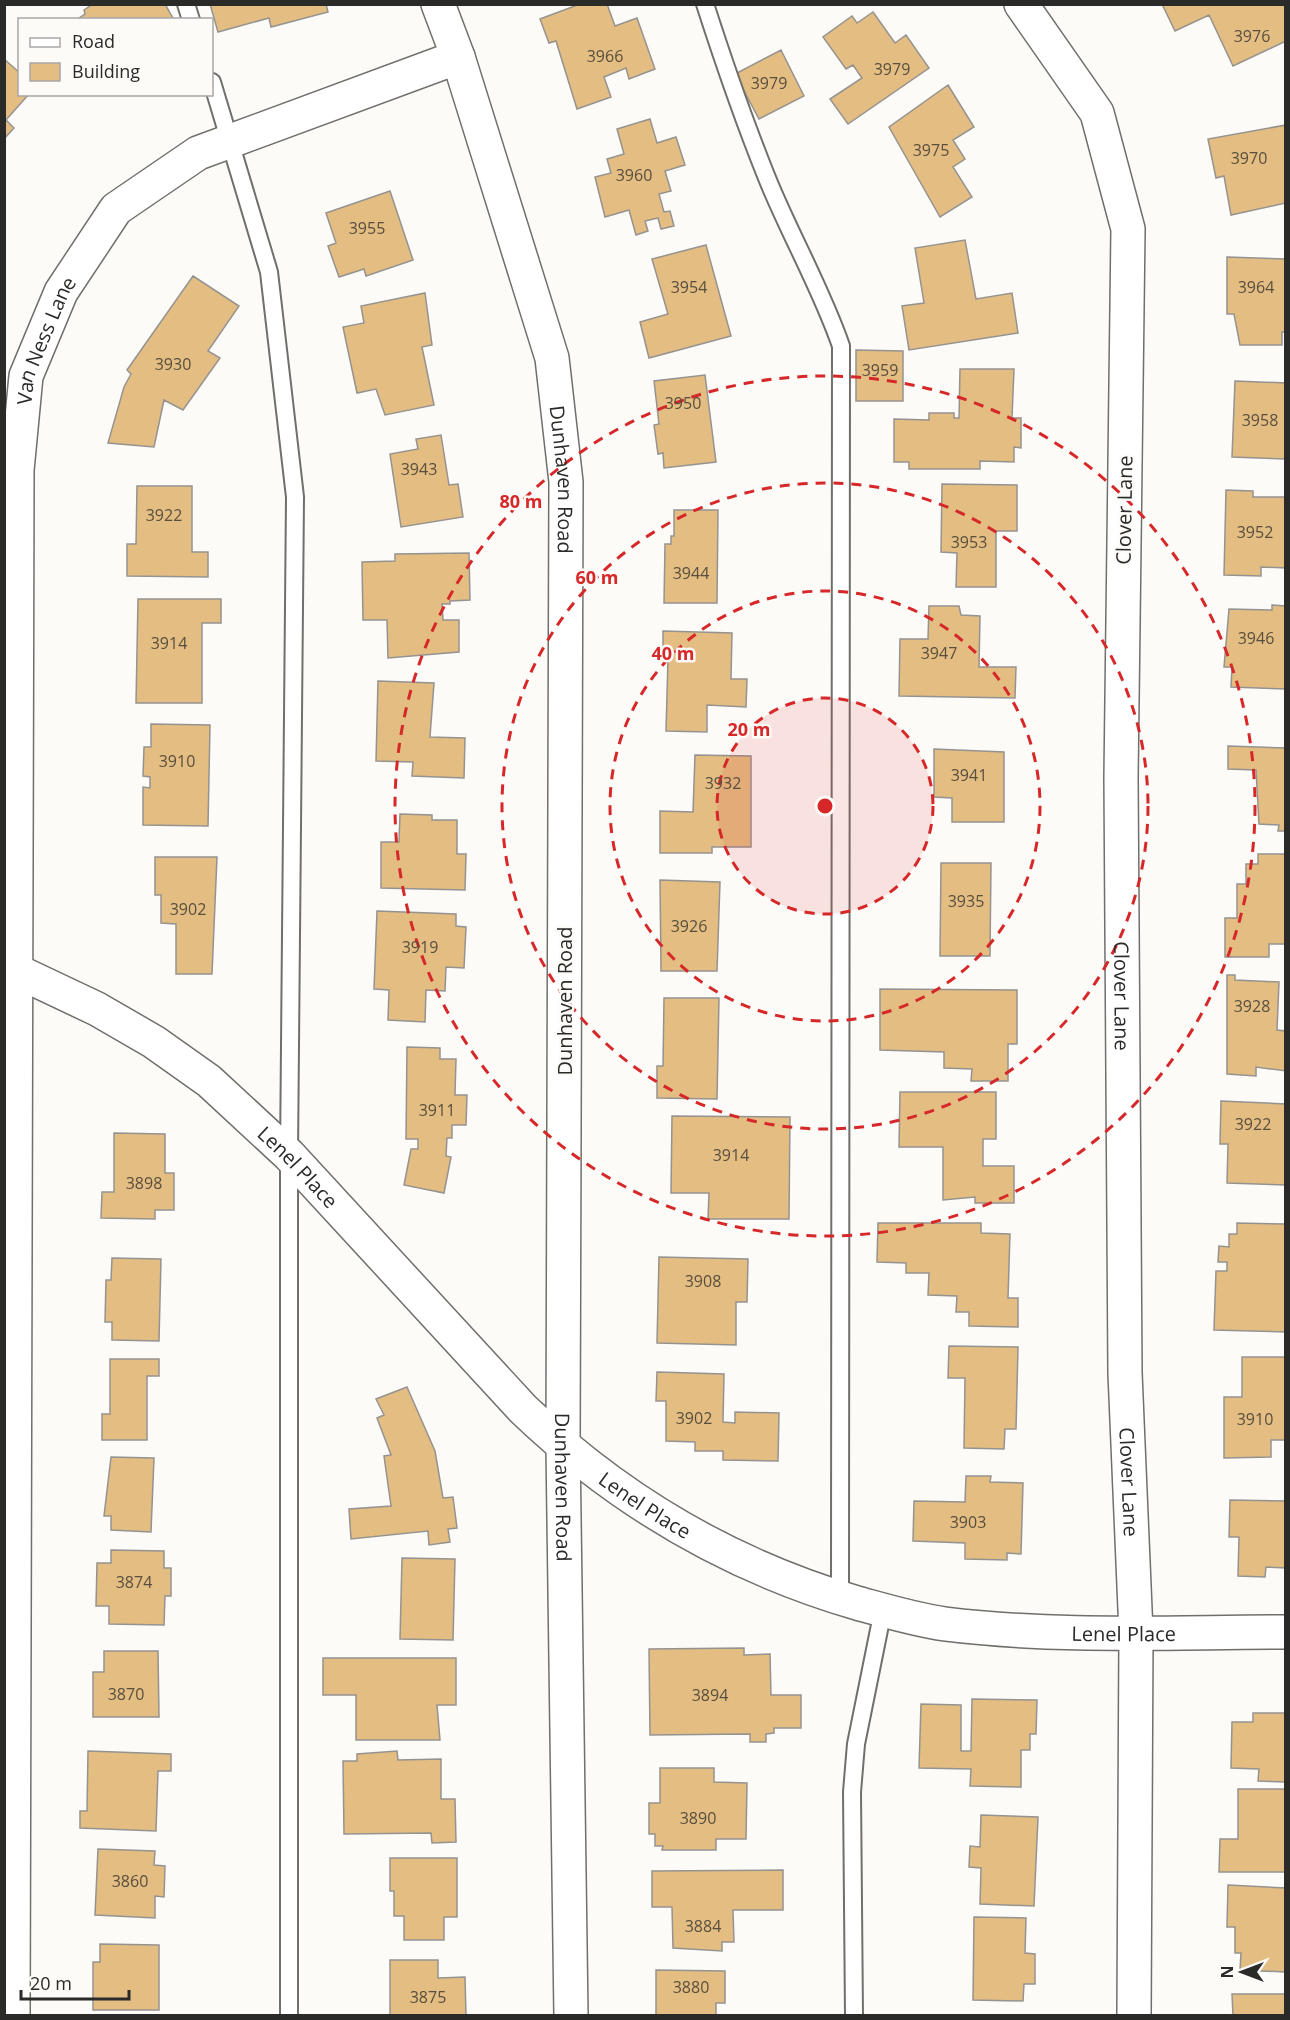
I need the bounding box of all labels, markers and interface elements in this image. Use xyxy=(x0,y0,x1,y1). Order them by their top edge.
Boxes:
legend xyxy=(18,18,213,96)
house number: 3976 xyxy=(1234,25,1270,47)
text: Road xyxy=(72,29,115,53)
house number: 3966 xyxy=(587,45,623,67)
house number: 3979 xyxy=(874,58,910,80)
text: Building xyxy=(72,59,140,83)
house number: 3979 xyxy=(751,72,787,94)
house number: 3975 xyxy=(913,139,949,161)
house number: 3970 xyxy=(1231,147,1267,169)
house number: 3960 xyxy=(616,164,652,186)
house number: 3955 xyxy=(349,217,385,239)
street label: Van Ness Lane xyxy=(10,271,81,406)
house number: 3954 xyxy=(671,276,707,298)
house number: 3964 xyxy=(1238,276,1274,298)
house number: 3930 xyxy=(155,353,191,375)
house number: 3959 xyxy=(862,359,898,381)
house number: 3950 xyxy=(665,392,701,414)
street label: Dunhaven Road xyxy=(544,404,580,554)
house number: 3958 xyxy=(1242,409,1278,431)
street label: Clover Lane xyxy=(1110,455,1138,565)
house number: 3943 xyxy=(401,458,437,480)
text: 80 m xyxy=(500,489,542,513)
house number: 3922 xyxy=(146,504,182,526)
house number: 3952 xyxy=(1237,521,1273,543)
house number: 3953 xyxy=(951,531,987,553)
house number: 3944 xyxy=(673,562,709,584)
text: 60 m xyxy=(576,565,618,589)
house number: 3946 xyxy=(1238,627,1274,649)
house number: 3914 xyxy=(151,632,187,654)
text: 40 m xyxy=(652,641,694,665)
house number: 3947 xyxy=(921,642,957,664)
text: 20 m xyxy=(728,717,770,741)
house number: 3910 xyxy=(159,750,195,772)
house number: 3941 xyxy=(951,764,987,786)
house number: 3932 xyxy=(705,772,741,794)
centre of rings xyxy=(815,796,835,816)
house number: 3935 xyxy=(948,890,984,912)
house number: 3902 xyxy=(170,898,206,920)
house number: 3926 xyxy=(671,915,707,937)
street label: Dunhaven Road xyxy=(551,927,578,1075)
house number: 3919 xyxy=(402,936,438,958)
street label: Clover Lane xyxy=(1109,941,1136,1051)
house number: 3928 xyxy=(1234,995,1270,1017)
house number: 3911 xyxy=(419,1099,455,1121)
house number: 3922 xyxy=(1235,1113,1271,1135)
street label: Lenel Place xyxy=(252,1120,344,1213)
house number: 3914 xyxy=(713,1144,749,1166)
house number: 3898 xyxy=(126,1172,162,1194)
house number: 3908 xyxy=(685,1270,721,1292)
house number: 3902 xyxy=(676,1407,712,1429)
house number: 3910 xyxy=(1237,1408,1273,1430)
street label: Dunhaven Road xyxy=(549,1413,578,1562)
street label: Clover Lane xyxy=(1114,1427,1145,1537)
street label: Lenel Place xyxy=(594,1465,696,1544)
house number: 3903 xyxy=(950,1511,986,1533)
house number: 3874 xyxy=(116,1571,152,1593)
street label: Lenel Place xyxy=(1071,1619,1176,1647)
house number: 3870 xyxy=(108,1683,144,1705)
house number: 3894 xyxy=(692,1684,728,1706)
house number: 3890 xyxy=(680,1807,716,1829)
house number: 3860 xyxy=(112,1870,148,1892)
house number: 3884 xyxy=(685,1915,721,1937)
north arrow xyxy=(1212,1942,1272,2002)
scale bar xyxy=(21,1963,129,2001)
text: N xyxy=(1216,1965,1238,1979)
text: 20 m xyxy=(30,1971,72,1995)
house number: 3880 xyxy=(673,1976,709,1998)
house number: 3875 xyxy=(410,1986,446,2008)

